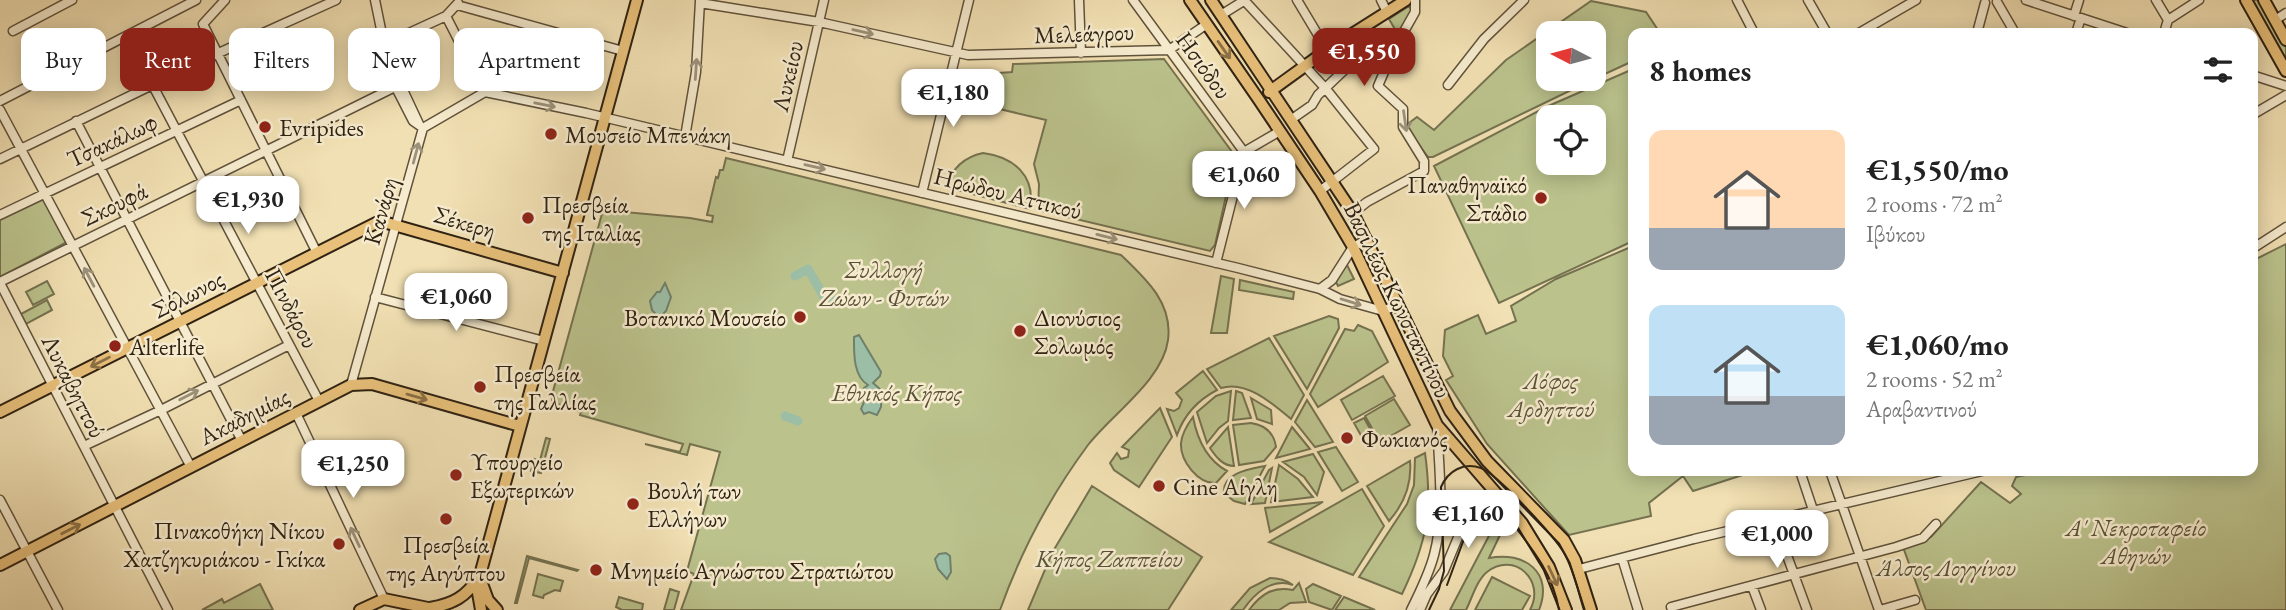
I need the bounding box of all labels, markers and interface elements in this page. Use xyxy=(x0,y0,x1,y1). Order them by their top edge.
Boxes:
street label: Μελεάγρου xyxy=(1033,16,1135,50)
north arrow xyxy=(1536,21,1606,91)
map controls xyxy=(1536,21,1606,175)
street label: Ησιόδου xyxy=(1169,25,1239,105)
one-way arrow xyxy=(851,26,874,39)
chip: Buy xyxy=(21,28,106,91)
chip: Rent xyxy=(120,28,215,91)
chip: Filters xyxy=(229,28,334,91)
chip: New xyxy=(348,28,440,91)
chip: Apartment xyxy=(454,28,604,91)
pin: €1,550 xyxy=(1307,28,1421,88)
text: €1,550 xyxy=(1328,36,1400,66)
street label: Λυκείου xyxy=(764,37,810,116)
one-way arrow xyxy=(1217,40,1231,59)
text: 8 homes xyxy=(1649,51,1751,90)
icon: filters xyxy=(2199,51,2237,89)
one-way arrow xyxy=(690,58,703,81)
pin: €1,180 xyxy=(896,69,1010,129)
text: €1,180 xyxy=(917,77,989,107)
one-way arrow xyxy=(533,98,556,112)
button: locate xyxy=(1536,105,1606,175)
street label: Τσακάλωφ xyxy=(62,106,162,174)
one-way arrow xyxy=(1399,109,1412,132)
place label: Evripides xyxy=(279,112,364,143)
marker: Evripides xyxy=(257,119,273,135)
place label: Μουσείο Μπενάκη xyxy=(565,119,731,150)
marker: Μουσείο Μπενάκη xyxy=(543,126,559,142)
one-way arrow xyxy=(410,142,423,165)
text: €1,550/mo xyxy=(1866,150,2009,189)
pin: €1,060 xyxy=(1187,152,1301,211)
icon: home xyxy=(1705,158,1789,242)
text: €1,060 xyxy=(1208,159,1280,189)
street label: Ηρώδου Αττικού xyxy=(931,160,1085,226)
one-way arrow xyxy=(803,161,826,174)
place label: Παναθηναϊκό Στάδιο xyxy=(1407,169,1527,228)
street label: Κανάρη xyxy=(356,174,404,248)
street label: Σκουφά xyxy=(76,175,152,233)
pin: €1,930 xyxy=(191,176,305,236)
text: €1,930 xyxy=(212,184,284,214)
place label: Πρεσβεία της Ιταλίας xyxy=(542,189,641,248)
text: 2 rooms · 72 m² xyxy=(1866,189,2003,219)
marker: Παναθηναϊκό Στάδιο xyxy=(1533,190,1549,206)
street label: Βασιλέως Κωνσταντίνου xyxy=(1337,197,1459,403)
street label: Σέκερη xyxy=(430,198,500,246)
marker: Πρεσβεία της Ιταλίας xyxy=(520,210,536,226)
text: Ιβύκου xyxy=(1866,219,1925,249)
one-way arrow xyxy=(1096,231,1118,244)
park label: Συλλογή Ζώων - Φυτών xyxy=(818,254,949,313)
street label: Σόλωνος xyxy=(147,263,229,325)
street label: Πινδάρου xyxy=(258,263,326,353)
one-way arrow xyxy=(82,267,96,288)
pin: €1,060 xyxy=(399,274,513,333)
text: €1,060 xyxy=(420,281,492,311)
one-way arrow xyxy=(1340,296,1362,309)
place label: Βοτανικό Μουσείο xyxy=(624,302,786,333)
place label: Διονύσιος Σολωμός xyxy=(1034,302,1121,361)
marker: Βοτανικό Μουσείο xyxy=(792,309,808,325)
marker: Διονύσιος Σολωμός xyxy=(1012,323,1028,339)
text: €1,060/mo xyxy=(1866,325,2009,364)
street label: Λυκαβηττού xyxy=(34,328,113,443)
place label: Alterlife xyxy=(128,331,204,362)
icon: home xyxy=(1705,333,1789,417)
marker: Alterlife xyxy=(107,338,123,354)
one-way arrow xyxy=(90,356,111,370)
place label: Πρεσβεία της Γαλλίας xyxy=(494,358,596,417)
text: 2 rooms · 52 m² xyxy=(1866,364,2003,394)
park label: Λόφος Αρδηττού xyxy=(1506,365,1595,424)
park label: Εθνικός Κήπος xyxy=(831,377,963,408)
marker: Πρεσβεία της Γαλλίας xyxy=(472,379,488,395)
street label: Ακαδημίας xyxy=(193,380,294,452)
one-way arrow xyxy=(178,388,199,402)
one-way arrow xyxy=(406,391,428,404)
text: Αραβαντινού xyxy=(1866,394,1977,424)
place label: Φωκιανός xyxy=(1361,423,1448,454)
marker: Φωκιανός xyxy=(1339,430,1355,446)
pin: €1,250 xyxy=(296,440,410,500)
place label: Υπουργείο Εξωτερικών xyxy=(470,446,574,505)
text: €1,250 xyxy=(317,448,389,478)
marker: Υπουργείο Εξωτερικών xyxy=(448,467,464,483)
place label: Cine Αίγλη xyxy=(1173,471,1278,502)
place label: Βουλή των Ελλήνων xyxy=(647,475,741,534)
marker: Cine Αίγλη xyxy=(1151,478,1167,494)
pin: €1,160 xyxy=(1411,490,1525,550)
marker: Βουλή των Ελλήνων xyxy=(625,496,641,512)
text: €1,160 xyxy=(1432,498,1504,528)
pin: €1,000 xyxy=(1720,510,1834,570)
marker: Πρεσβεία της Αιγύπτου xyxy=(438,511,454,527)
park label: Α' Νεκροταφείο Αθηνών xyxy=(2064,512,2206,571)
place label: Πινακοθήκη Νίκου Χατζηκυριάκου - Γκίκα xyxy=(123,515,325,574)
text: €1,000 xyxy=(1741,518,1813,548)
one-way arrow xyxy=(60,521,81,535)
one-way arrow xyxy=(347,527,361,548)
place label: Πρεσβεία της Αιγύπτου xyxy=(386,529,506,588)
marker: Πινακοθήκη Νίκου Χατζηκυριάκου - Γκίκα xyxy=(331,536,347,552)
park label: Κήπος Ζαππείου xyxy=(1034,543,1183,574)
park label: Άλσος Λογγίνου xyxy=(1874,552,2016,583)
place label: Μνημείο Αγνώστου Στρατιώτου xyxy=(610,555,894,586)
marker: Μνημείο Αγνώστου Στρατιώτου xyxy=(588,562,604,578)
one-way arrow xyxy=(1547,565,1561,586)

